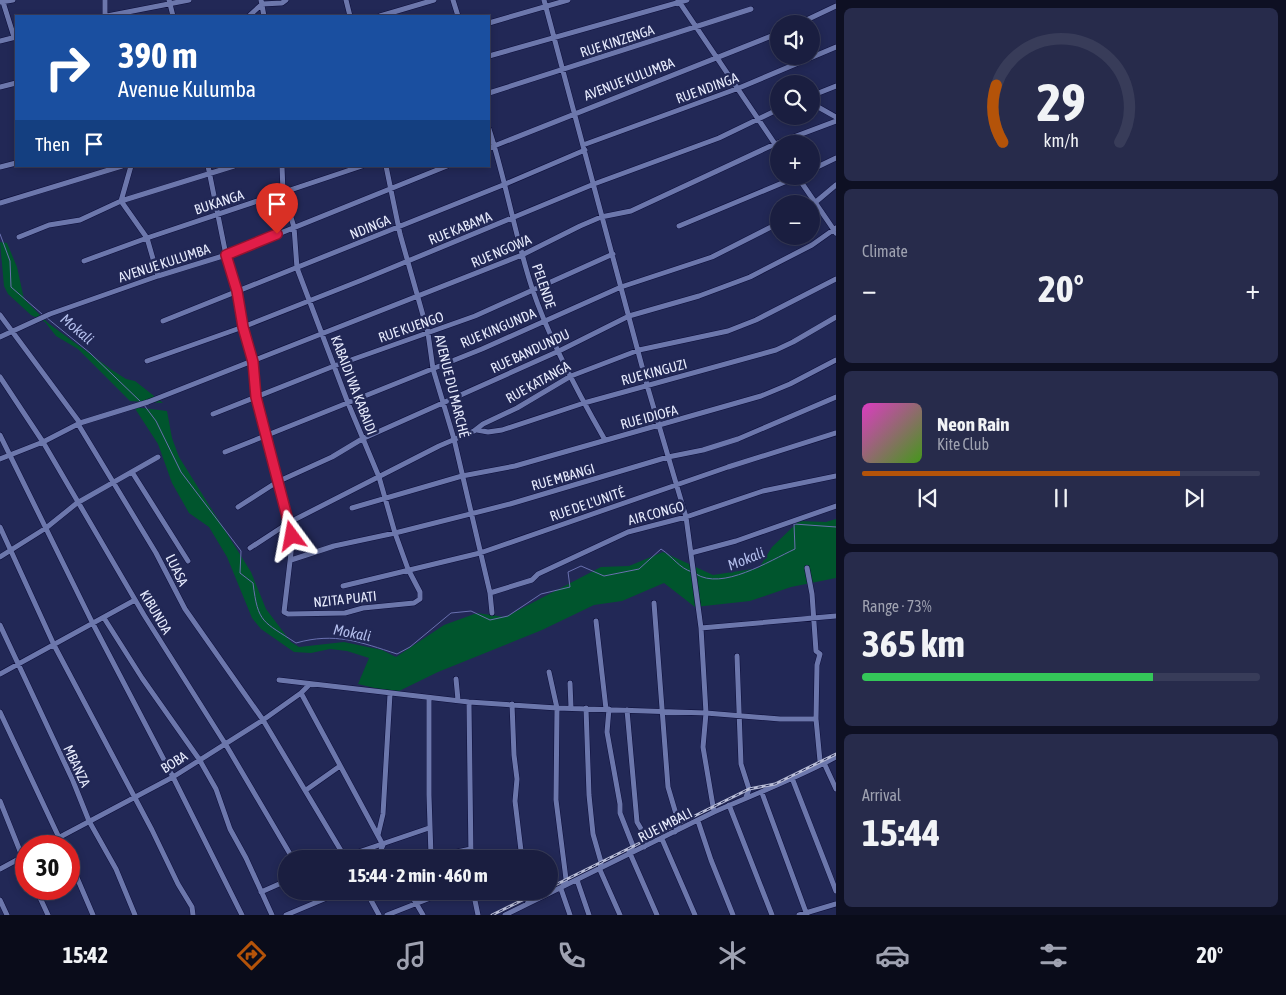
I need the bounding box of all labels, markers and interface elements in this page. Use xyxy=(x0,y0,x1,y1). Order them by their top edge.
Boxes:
map controls xyxy=(770,15,820,245)
button: sound xyxy=(770,15,820,65)
street label: RUE KINZENGA xyxy=(578,22,656,60)
icon: right xyxy=(35,35,100,100)
text: 390 m xyxy=(118,35,197,75)
street label: AVENUE KULUMBA xyxy=(582,54,677,104)
street label: RUE NDINGA xyxy=(674,69,741,107)
text: 29 xyxy=(1037,72,1085,132)
button: search xyxy=(770,75,820,125)
text: Avenue Kulumba xyxy=(118,76,256,102)
icon: arrive xyxy=(80,130,108,158)
text: km/h xyxy=(1043,130,1079,151)
text: Then xyxy=(35,133,70,155)
button: + xyxy=(770,135,820,185)
pin xyxy=(256,183,298,234)
street label: BUKANGA xyxy=(192,186,246,218)
icon: arrive xyxy=(263,190,291,218)
button: − xyxy=(770,195,820,245)
street label: RUE KABAMA xyxy=(426,208,494,248)
street label: NDINGA xyxy=(347,212,393,242)
street label: RUE NGOWA xyxy=(469,231,534,271)
street label: AVENUE KULUMBA xyxy=(116,241,212,285)
text: Climate xyxy=(862,242,908,260)
street label: PELENDE xyxy=(529,262,559,311)
text: 20° xyxy=(1038,267,1084,310)
text: − xyxy=(862,273,877,305)
text: + xyxy=(1245,273,1260,305)
street label: RUE KINGUNDA xyxy=(458,305,538,351)
street label: RUE KUENGO xyxy=(376,308,446,346)
water label: Mokali xyxy=(57,310,98,348)
street label: RUE BANDUNDU xyxy=(488,326,572,376)
street label: KABAIDI WA KABAIDI xyxy=(328,333,380,437)
street label: AVENUE DU MARCHÉ xyxy=(431,333,473,439)
street label: RUE KINGUZI xyxy=(619,356,689,388)
street label: RUE KATANGA xyxy=(503,358,573,406)
street label: RUE IDIOFA xyxy=(619,402,679,432)
text: Neon Rain xyxy=(937,413,1009,435)
text: Kite Club xyxy=(937,435,989,453)
street label: RUE MBANGI xyxy=(529,460,597,494)
street label: RUE DE L'UNITÉ xyxy=(547,484,627,524)
icon: previous xyxy=(914,484,942,512)
icon: pause xyxy=(1047,484,1075,512)
icon: next xyxy=(1180,484,1208,512)
street label: AIR CONGO xyxy=(626,498,686,528)
position arrow xyxy=(265,509,317,561)
water label: Mokali xyxy=(725,543,767,573)
street label: LUASA xyxy=(163,552,192,589)
street label: KIBUNDA xyxy=(137,587,175,637)
street label: NZITA PUATI xyxy=(313,588,377,610)
text: Range · 73% xyxy=(862,597,932,615)
water label: Mokali xyxy=(332,621,373,645)
text: 365 km xyxy=(862,622,965,665)
street label: MBANZA xyxy=(60,743,94,790)
street label: BOBA xyxy=(158,748,190,776)
text: Arrival xyxy=(862,786,901,804)
street label: RUE IMBALI xyxy=(635,805,695,845)
text: 15:44 xyxy=(862,811,940,854)
speed limit sign: 30 xyxy=(15,835,80,900)
text: 15:44 · 2 min · 460 m xyxy=(348,864,488,886)
icon: directions xyxy=(234,938,269,973)
icon: music xyxy=(394,938,429,973)
icon: phone xyxy=(554,938,589,973)
icon: climate xyxy=(715,938,750,973)
icon: car xyxy=(875,938,910,973)
icon: filters xyxy=(1036,938,1071,973)
text: 15:42 xyxy=(63,942,108,968)
text: 20° xyxy=(1196,942,1223,968)

